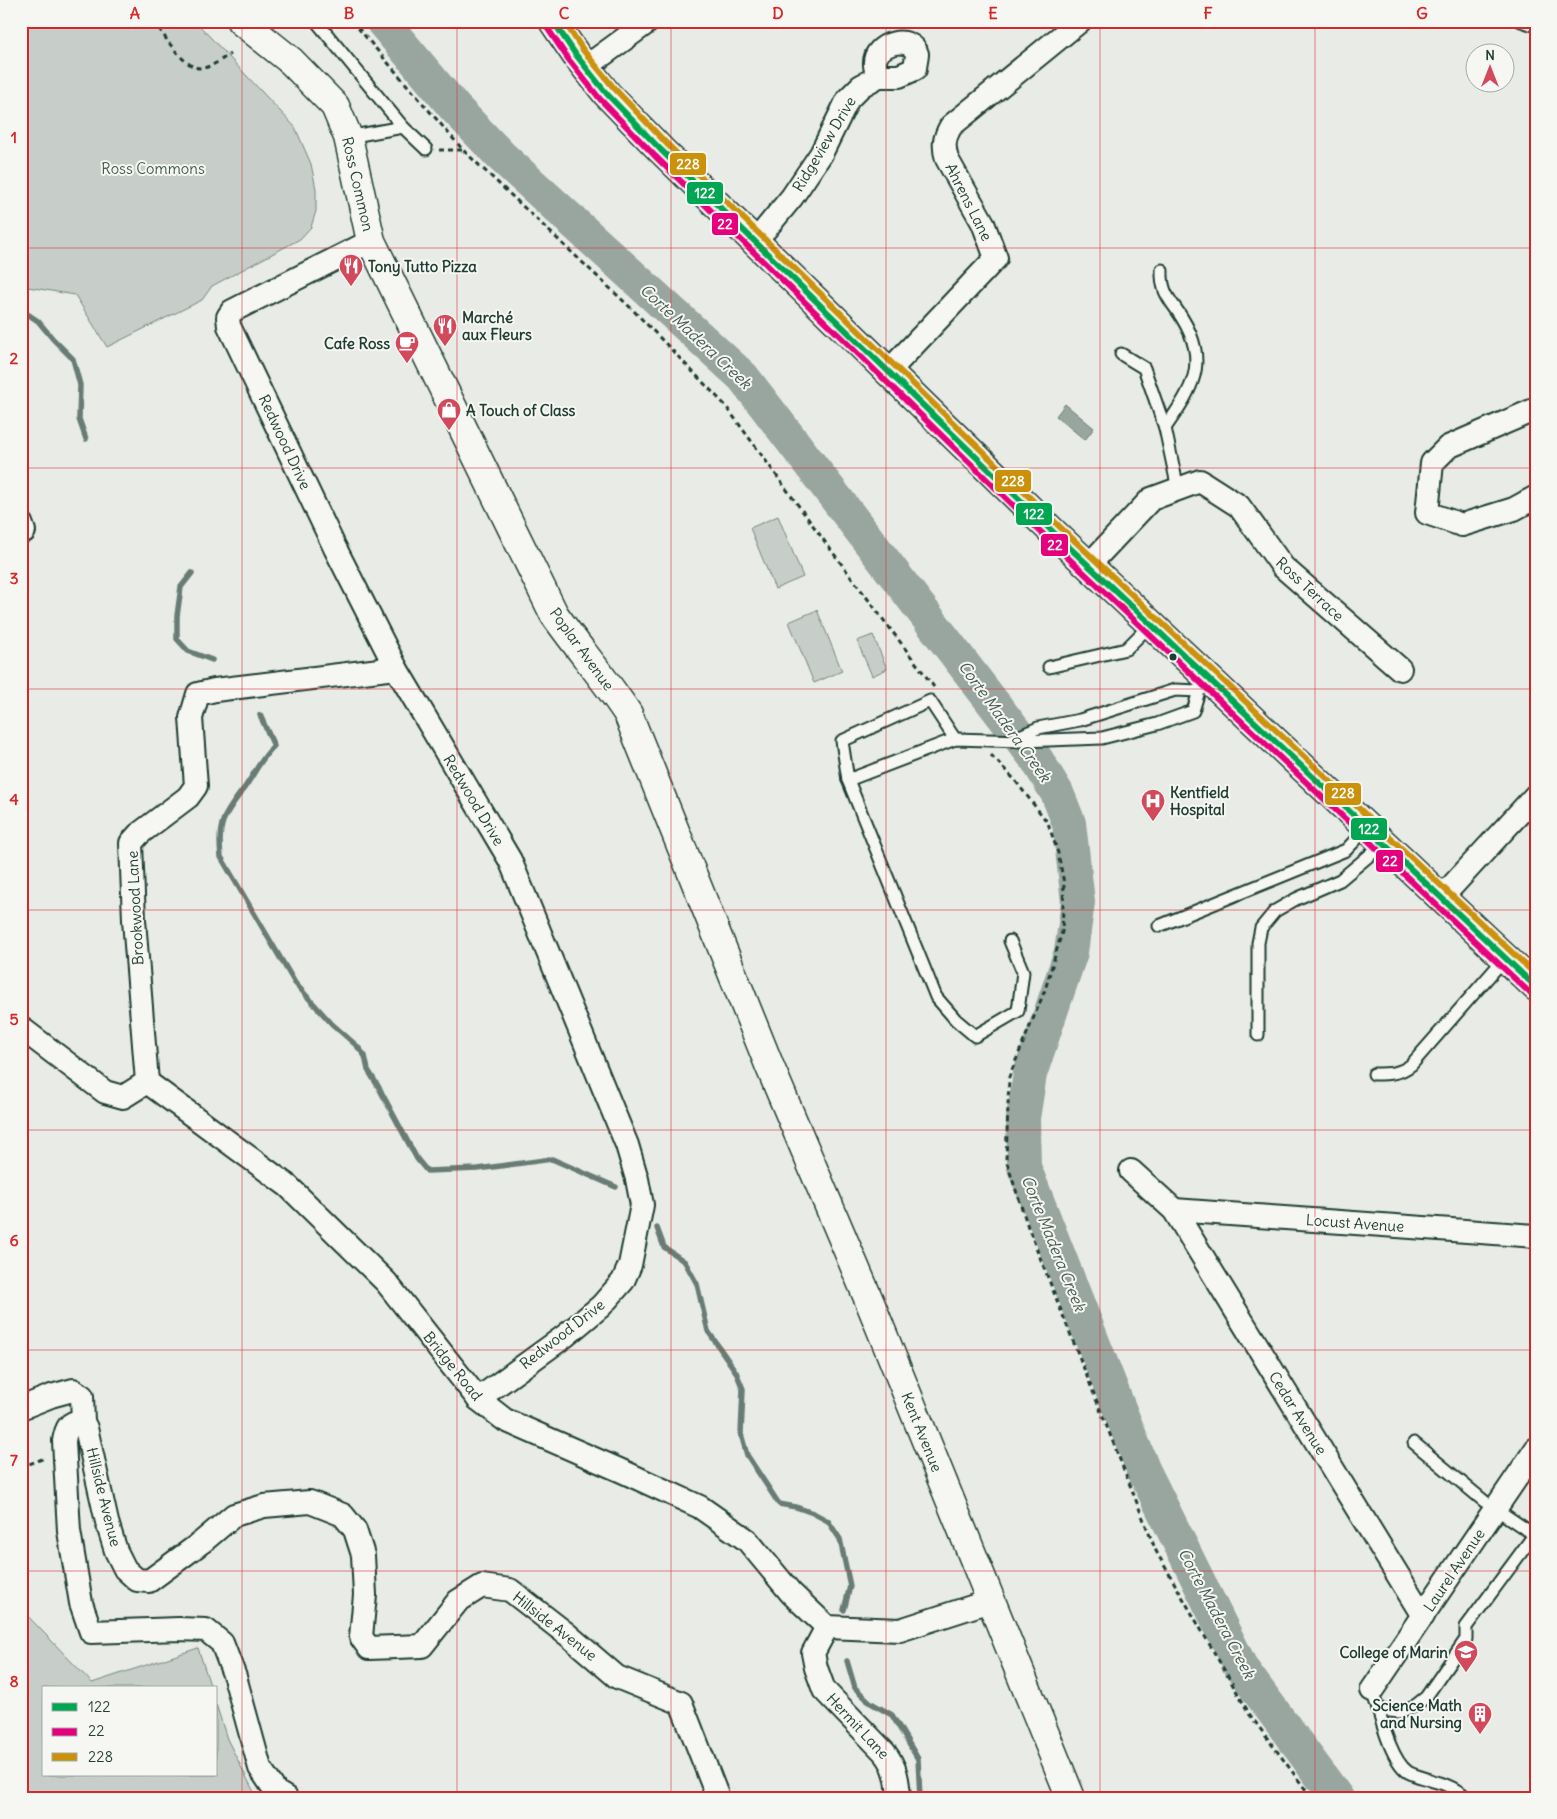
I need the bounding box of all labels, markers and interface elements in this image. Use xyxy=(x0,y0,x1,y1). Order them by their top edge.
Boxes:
text: A xyxy=(130,3,140,23)
text: B xyxy=(344,3,355,23)
text: C xyxy=(559,3,570,23)
text: D xyxy=(772,3,784,23)
text: E xyxy=(988,3,998,23)
text: F xyxy=(1203,3,1213,23)
text: G xyxy=(1416,3,1428,23)
north arrow xyxy=(1464,42,1514,92)
text: N xyxy=(1485,46,1495,64)
street label: Ridgeview Drive xyxy=(788,93,860,195)
text: 1 xyxy=(11,127,17,147)
street label: Ross Common xyxy=(338,135,378,234)
line badge: 228 xyxy=(669,152,707,176)
text: 228 xyxy=(676,155,700,173)
park label: Ross Commons xyxy=(101,159,205,178)
street label: Ahrens Lane xyxy=(941,160,997,244)
line badge: 122 xyxy=(686,181,724,205)
text: 122 xyxy=(695,184,716,202)
line badge: 22 xyxy=(711,212,739,236)
text: 22 xyxy=(717,215,733,233)
restaurant icon: Tony Tutto Pizza xyxy=(338,253,364,287)
place label: Tony Tutto Pizza xyxy=(368,257,477,277)
water label: Corte Madera Creek xyxy=(636,279,757,394)
place label: Marché aux Fleurs xyxy=(462,308,532,344)
restaurant icon: Marché aux Fleurs xyxy=(432,313,458,347)
cafe icon: Cafe Ross xyxy=(394,330,420,364)
place label: Cafe Ross xyxy=(324,334,390,353)
text: 2 xyxy=(10,348,19,368)
street label: Redwood Drive xyxy=(255,391,315,493)
shop icon: A Touch of Class xyxy=(436,397,462,431)
place label: A Touch of Class xyxy=(466,401,575,420)
line badge: 228 xyxy=(994,469,1032,493)
text: 228 xyxy=(1001,472,1025,490)
line badge: 122 xyxy=(1015,502,1053,526)
text: 122 xyxy=(1024,505,1045,523)
line badge: 22 xyxy=(1040,533,1069,557)
text: 22 xyxy=(1047,536,1063,554)
street label: Ross Terrace xyxy=(1272,553,1348,625)
text: 3 xyxy=(9,568,19,588)
street label: Poplar Avenue xyxy=(546,604,618,694)
unlabelled marker xyxy=(1168,652,1178,662)
water label: Corte Madera Creek xyxy=(954,657,1057,787)
street label: Redwood Drive xyxy=(439,751,509,849)
line badge: 228 xyxy=(1324,782,1362,806)
place label: Kentfield Hospital xyxy=(1170,783,1229,820)
text: 228 xyxy=(1331,784,1355,802)
hospital icon: Kentfield Hospital xyxy=(1140,788,1166,822)
text: 4 xyxy=(9,789,19,809)
line badge: 122 xyxy=(1350,817,1388,841)
text: 122 xyxy=(1359,820,1380,838)
line badge: 22 xyxy=(1375,849,1404,873)
street label: Brookwood Lane xyxy=(123,850,147,966)
text: 22 xyxy=(1382,852,1398,870)
text: 5 xyxy=(9,1009,19,1029)
water label: Corte Madera Creek xyxy=(1018,1172,1091,1315)
street label: Locust Avenue xyxy=(1305,1210,1405,1236)
text: 6 xyxy=(9,1230,19,1250)
street label: Redwood Drive xyxy=(516,1295,608,1373)
street label: Bridge Road xyxy=(419,1328,487,1404)
street label: Cedar Avenue xyxy=(1265,1368,1331,1458)
street label: Kent Avenue xyxy=(897,1389,947,1475)
street label: Hillside Avenue xyxy=(82,1445,126,1549)
text: 7 xyxy=(10,1450,18,1470)
street label: Laurel Avenue xyxy=(1419,1525,1489,1615)
water label: Corte Madera Creek xyxy=(1174,1544,1261,1683)
street label: Hillside Avenue xyxy=(509,1587,601,1665)
school or university icon: College of Marin xyxy=(1453,1639,1479,1673)
place label: College of Marin xyxy=(1339,1643,1448,1663)
text: 8 xyxy=(9,1671,19,1691)
legend xyxy=(42,1686,218,1776)
street label: Hermit Lane xyxy=(823,1689,893,1763)
place label: Science Math and Nursing xyxy=(1373,1696,1462,1733)
text: 122 xyxy=(88,1697,110,1716)
building icon: Science Math and Nursing xyxy=(1467,1701,1493,1735)
text: 22 xyxy=(88,1721,104,1740)
text: 228 xyxy=(88,1747,113,1766)

